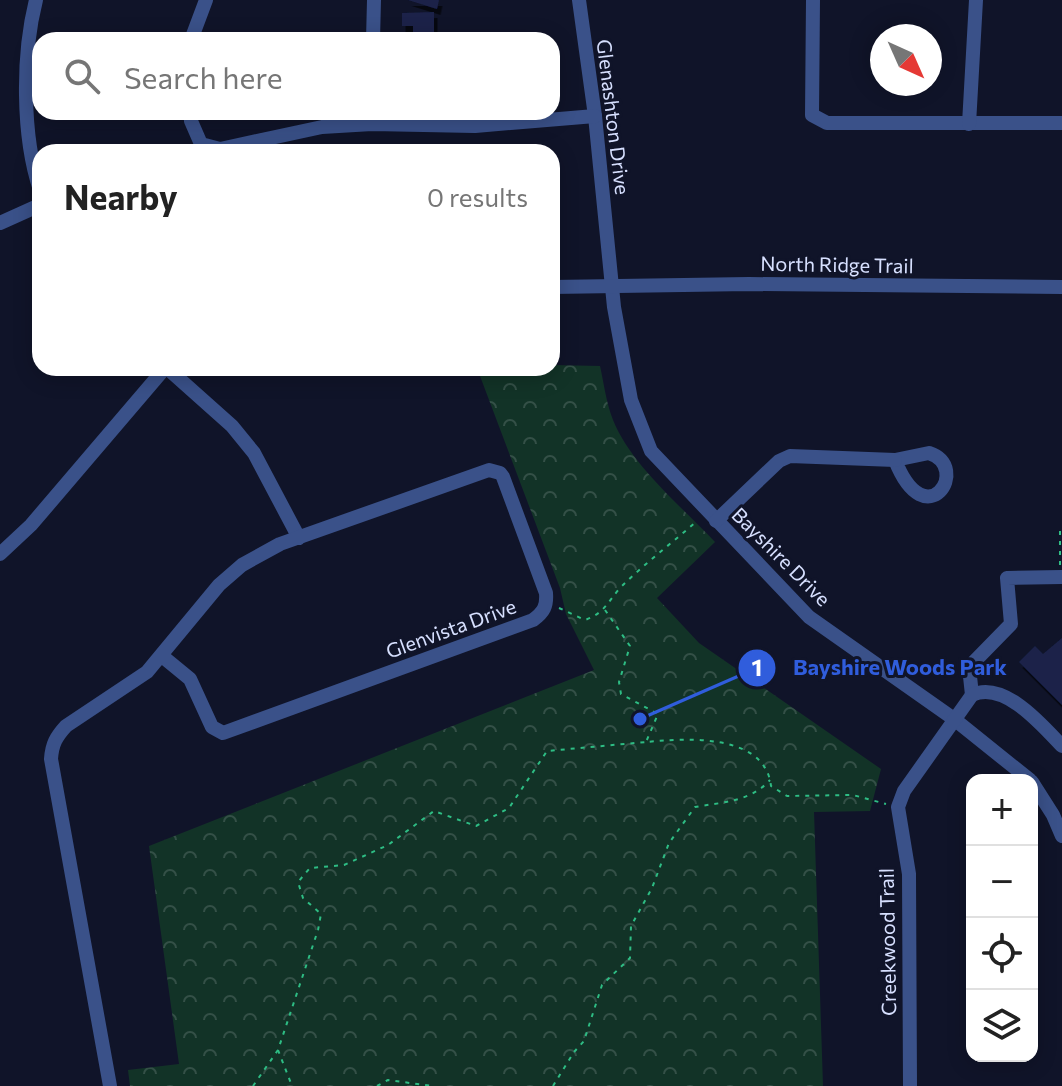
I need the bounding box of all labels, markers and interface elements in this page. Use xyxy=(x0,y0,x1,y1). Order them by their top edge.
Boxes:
north arrow xyxy=(870,24,942,96)
search box xyxy=(32,32,560,120)
street label: Glenashton Drive xyxy=(593,38,635,196)
icon: search xyxy=(60,54,104,98)
text: Search here xyxy=(124,58,283,95)
text: Nearby xyxy=(64,175,178,217)
text: 0 results xyxy=(427,181,528,212)
street label: North Ridge Trail xyxy=(760,251,914,277)
street label: Bayshire Drive xyxy=(727,502,836,611)
street label: Glenvista Drive xyxy=(382,593,519,663)
callout: Bayshire Woods Park xyxy=(737,645,1023,691)
text: 1 xyxy=(752,652,762,681)
text: Bayshire Woods Park xyxy=(793,653,1007,680)
map controls xyxy=(966,774,1038,1062)
button: + xyxy=(966,774,1038,846)
button: − xyxy=(966,846,1038,918)
street label: Creekwood Trail xyxy=(874,868,900,1016)
button: locate xyxy=(966,918,1038,990)
button: layers xyxy=(966,990,1038,1062)

